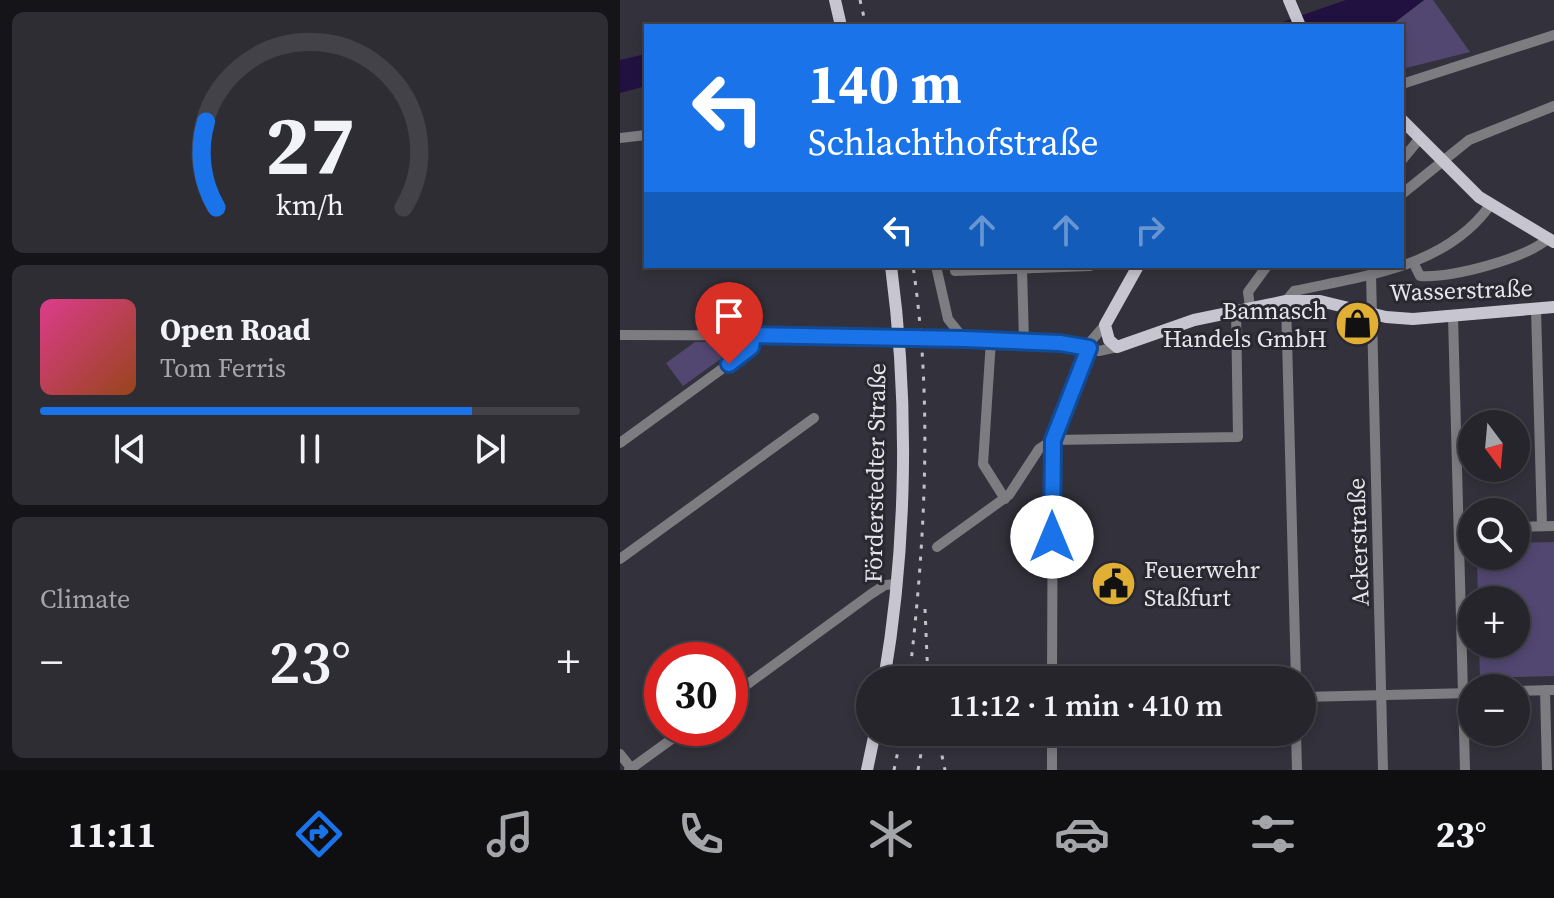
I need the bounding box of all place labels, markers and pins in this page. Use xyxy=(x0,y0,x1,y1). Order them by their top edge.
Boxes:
pin xyxy=(695,282,763,364)
place label: Bannasch Handels GmbH xyxy=(1163,294,1327,355)
shop icon: Bannasch Handels GmbH xyxy=(1334,300,1382,348)
place label: Feuerwehr Staßfurt xyxy=(1144,553,1260,614)
public building icon: Feuerwehr Staßfurt xyxy=(1089,559,1137,607)

